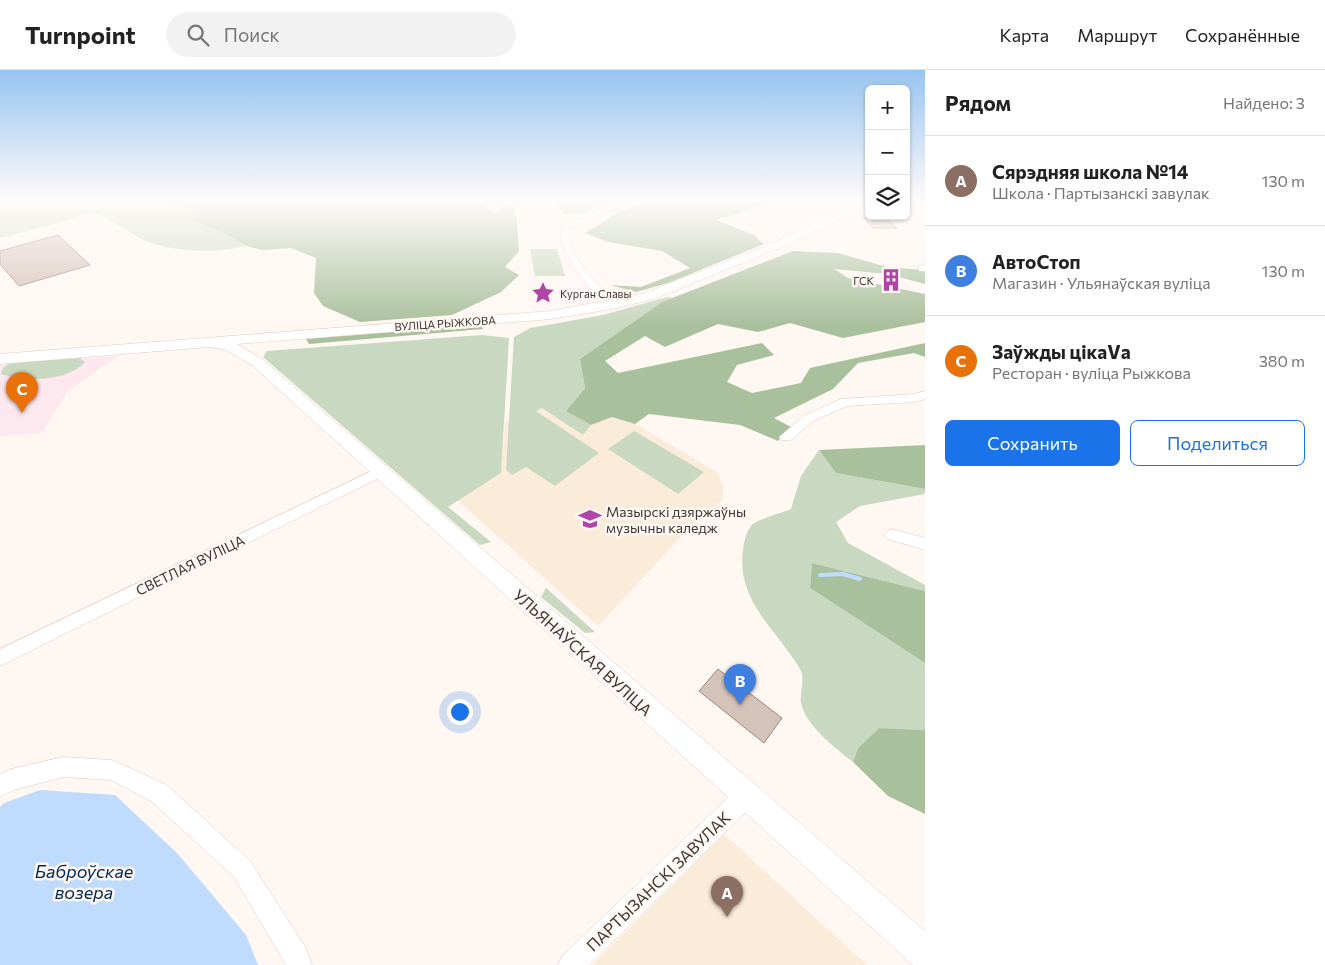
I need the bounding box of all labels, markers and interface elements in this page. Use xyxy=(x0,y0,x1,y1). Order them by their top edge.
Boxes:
search box xyxy=(166,12,516,57)
text: Turnpoint xyxy=(25,20,136,49)
icon: search xyxy=(184,21,212,49)
text: Поиск xyxy=(224,23,280,46)
text: Карта xyxy=(1000,24,1049,46)
text: Маршрут xyxy=(1077,24,1157,46)
text: Сохранённые xyxy=(1185,24,1300,46)
map controls xyxy=(865,85,910,220)
button: + xyxy=(865,85,910,130)
text: Рядом xyxy=(945,90,1011,115)
text: Найдено: 3 xyxy=(1223,93,1305,112)
button: − xyxy=(865,130,910,175)
text: Сярэдняя школа №14 xyxy=(992,160,1188,183)
text: A xyxy=(955,171,967,190)
text: 130 m xyxy=(1262,171,1305,190)
button: layers xyxy=(865,175,910,220)
text: Школа · Партызанскі завулак xyxy=(992,183,1210,202)
text: АвтоСтоп xyxy=(992,250,1081,273)
text: B xyxy=(956,261,966,280)
text: 130 m xyxy=(1262,261,1305,280)
building icon: ГСК xyxy=(878,267,904,293)
text: Магазин · Ульянаўская вуліца xyxy=(992,273,1210,292)
place label: ГСК xyxy=(853,274,875,287)
place icon: Курган Славы xyxy=(530,280,556,306)
place label: Курган Славы xyxy=(560,287,631,300)
street label: ВУЛІЦА РЫЖКОВА xyxy=(394,313,497,333)
text: Заўжды цікаVа xyxy=(992,340,1131,363)
text: C xyxy=(956,351,966,370)
text: 380 m xyxy=(1259,351,1305,370)
text: Ресторан · вуліца Рыжкова xyxy=(992,363,1191,382)
pin: C xyxy=(6,372,38,413)
button: Сохранить xyxy=(945,420,1120,466)
button: Поделиться xyxy=(1130,420,1305,466)
place label: Мазырскі дзяржаўны музычны каледж xyxy=(606,503,746,536)
school or university icon: Мазырскі дзяржаўны музычны каледж xyxy=(577,506,603,532)
street label: СВЕТЛАЯ ВУЛІЦА xyxy=(133,531,248,599)
street label: УЛЬЯНАЎСКАЯ ВУЛІЦА xyxy=(510,585,656,719)
pin: B xyxy=(724,664,756,705)
your location xyxy=(447,699,473,725)
street label: ПАРТЫЗАНСКІ ЗАВУЛАК xyxy=(582,807,734,955)
water label: Баброўскае возера xyxy=(35,860,134,903)
pin: A xyxy=(711,876,743,917)

